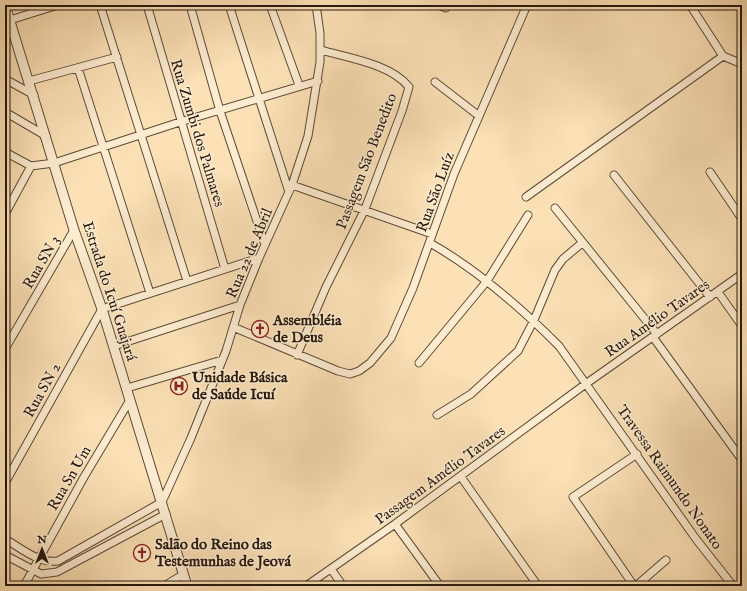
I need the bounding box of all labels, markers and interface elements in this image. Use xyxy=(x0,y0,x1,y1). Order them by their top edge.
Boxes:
street label: Rua Zumbi dos Palmares xyxy=(166,57,229,209)
street label: Passagem São Benedito xyxy=(332,90,401,232)
street label: Rua São Luíz xyxy=(412,149,459,235)
street label: Rua 22 de Abril xyxy=(222,204,277,301)
street label: Estrada do Icuí Guajará xyxy=(78,219,141,364)
street label: Rua SN 3 xyxy=(19,232,64,292)
street label: Rua Amélio Tavares xyxy=(601,275,713,362)
place label: Assembléia de Deus xyxy=(272,311,342,347)
church icon: Assembléia de Deus xyxy=(250,319,270,339)
street label: Rua SN 2 xyxy=(20,359,65,421)
place label: Unidade Básica de Saúde Icuí xyxy=(191,368,288,404)
hospital icon: Unidade Básica de Saúde Icuí xyxy=(169,376,189,396)
street label: Travessa Raimundo Nonato xyxy=(612,401,727,553)
street label: Passagem Amélio Tavares xyxy=(371,422,509,529)
street label: Rua Sn Um xyxy=(43,442,96,514)
north arrow xyxy=(22,529,62,569)
text: N xyxy=(36,533,47,547)
place label: Salão do Reino das Testemunhas de Jeová xyxy=(154,535,291,571)
church icon: Salão do Reino das Testemunhas de Jeová xyxy=(132,543,152,563)

